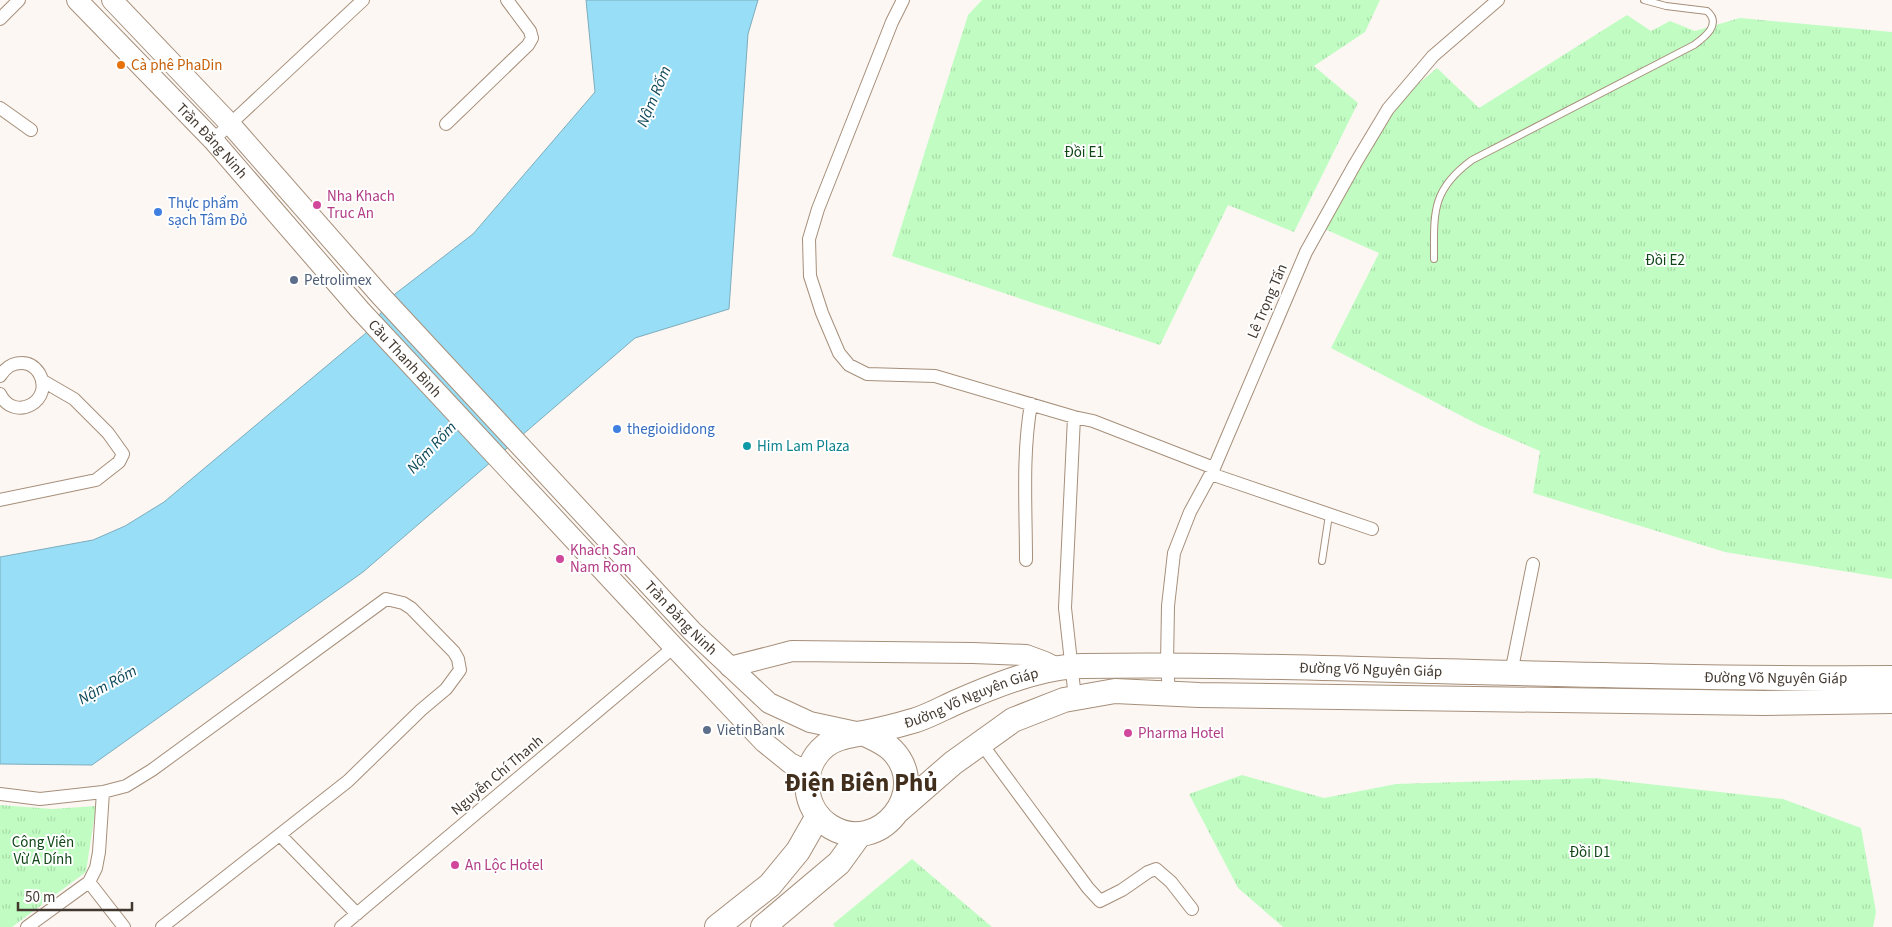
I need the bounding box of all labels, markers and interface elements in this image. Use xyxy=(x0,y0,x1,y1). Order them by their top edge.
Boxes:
place label: Cà phê PhaDin xyxy=(131,55,222,76)
marker: Cà phê PhaDin xyxy=(115,59,127,71)
water label: Nậm Rốm xyxy=(631,63,677,130)
street label: Trần Đăng Ninh xyxy=(171,98,252,184)
park label: Đồi E1 xyxy=(1064,142,1104,163)
place label: Nha Khach Truc An xyxy=(327,186,395,224)
place label: Thực phẩm sạch Tâm Đỏ xyxy=(168,193,247,231)
marker: Nha Khach Truc An xyxy=(311,199,323,211)
marker: Thực phẩm sạch Tâm Đỏ xyxy=(152,206,164,218)
park label: Đồi E2 xyxy=(1645,250,1685,271)
street label: Lê Trọng Tấn xyxy=(1242,260,1293,342)
place label: Petrolimex xyxy=(304,270,372,291)
marker: Petrolimex xyxy=(288,274,300,286)
street label: Cầu Thanh Bình xyxy=(363,315,446,402)
water label: Nậm Rốm xyxy=(402,417,462,479)
place label: thegioididong xyxy=(627,419,715,440)
marker: thegioididong xyxy=(611,423,623,435)
place label: Him Lam Plaza xyxy=(757,436,850,457)
marker: Him Lam Plaza xyxy=(741,440,753,452)
place label: Khach San Nam Rom xyxy=(570,540,636,578)
marker: Khach San Nam Rom xyxy=(554,553,566,565)
street label: Trần Đăng Ninh xyxy=(639,576,722,660)
street label: Đường Võ Nguyên Giáp xyxy=(1299,657,1443,682)
water label: Nậm Rốm xyxy=(74,660,141,710)
street label: Đường Võ Nguyên Giáp xyxy=(902,663,1041,734)
street label: Đường Võ Nguyên Giáp xyxy=(1704,667,1847,689)
place label: VietinBank xyxy=(717,720,785,741)
place label: Pharma Hotel xyxy=(1138,723,1224,744)
marker: VietinBank xyxy=(701,724,713,736)
marker: Pharma Hotel xyxy=(1122,727,1134,739)
street label: Nguyễn Chí Thanh xyxy=(447,731,548,820)
district label: Điện Biên Phủ xyxy=(784,765,938,801)
park label: Công Viên Vừ A Dính xyxy=(12,832,74,870)
park label: Đồi D1 xyxy=(1569,842,1611,863)
place label: An Lộc Hotel xyxy=(465,855,543,876)
marker: An Lộc Hotel xyxy=(449,859,461,871)
scale bar xyxy=(18,880,131,912)
text: 50 m xyxy=(25,887,55,908)

